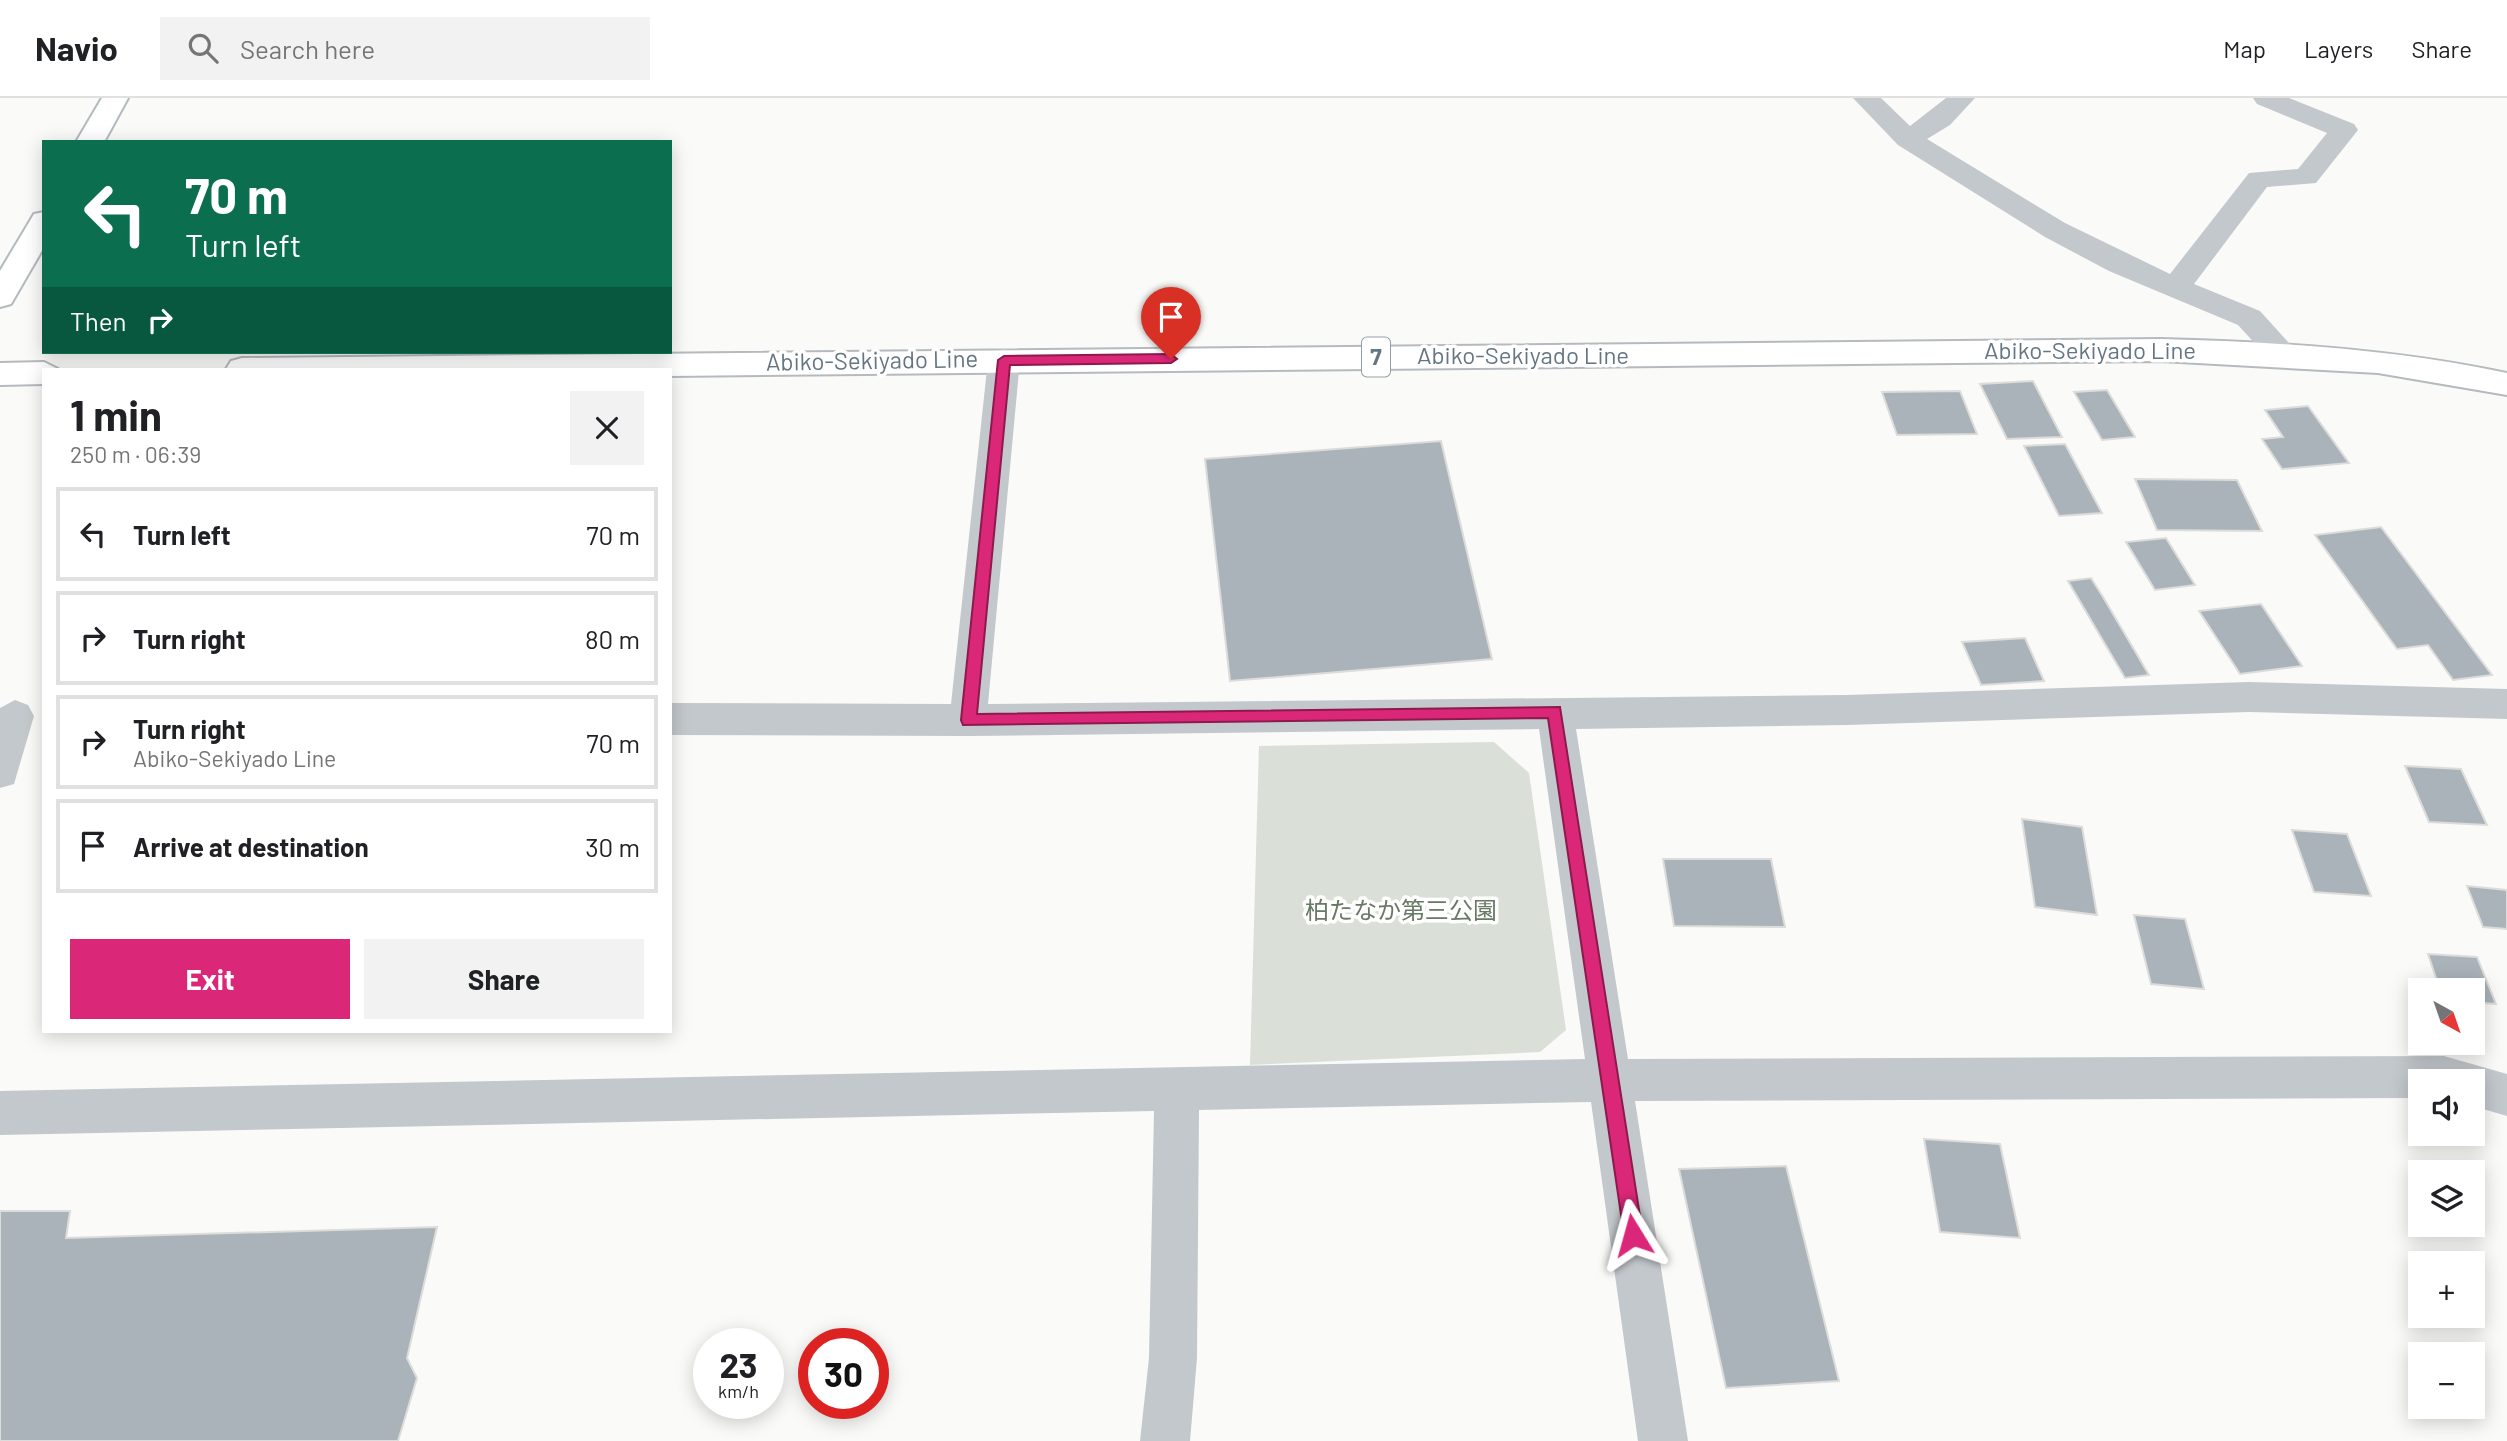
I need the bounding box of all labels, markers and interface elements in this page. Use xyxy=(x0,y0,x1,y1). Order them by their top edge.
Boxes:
search box xyxy=(160,17,650,80)
text: Navio xyxy=(35,28,118,68)
icon: search xyxy=(184,29,222,67)
text: Search here xyxy=(240,33,375,64)
text: Map xyxy=(2223,34,2266,63)
text: Layers xyxy=(2304,34,2373,63)
text: Share xyxy=(2411,34,2472,63)
text: 70 m xyxy=(185,165,288,224)
icon: left xyxy=(70,168,161,259)
text: Turn left xyxy=(185,225,302,263)
pin xyxy=(1141,287,1201,359)
icon: arrive xyxy=(1152,298,1190,336)
icon: right xyxy=(141,301,179,339)
text: Then xyxy=(70,305,127,336)
street label: Abiko-Sekiyado Line xyxy=(1984,335,2196,364)
road number: 7 xyxy=(1362,338,1390,376)
street label: Abiko-Sekiyado Line xyxy=(1417,340,1629,369)
street label: Abiko-Sekiyado Line xyxy=(766,343,978,376)
text: 1 min xyxy=(70,389,162,439)
button: close xyxy=(570,391,644,465)
text: 250 m · 06:39 xyxy=(70,440,201,468)
icon: left xyxy=(74,515,112,553)
text: Turn left xyxy=(133,519,231,550)
text: 70 m xyxy=(586,519,640,550)
icon: right xyxy=(74,619,112,657)
text: Turn right xyxy=(133,623,246,654)
text: 80 m xyxy=(585,623,640,654)
text: Turn right xyxy=(133,713,246,744)
icon: right xyxy=(74,723,112,761)
text: 70 m xyxy=(586,727,640,758)
text: Abiko-Sekiyado Line xyxy=(133,744,336,772)
icon: arrive xyxy=(74,827,112,865)
text: Arrive at destination xyxy=(133,831,369,862)
text: 30 m xyxy=(585,831,640,862)
park label: 柏たなか第三公園 xyxy=(1305,895,1497,924)
button: Exit xyxy=(70,939,350,1019)
button: Share xyxy=(364,939,644,1019)
north arrow xyxy=(2408,978,2485,1055)
map controls xyxy=(2408,978,2485,1419)
button: sound xyxy=(2408,1069,2485,1146)
button: layers xyxy=(2408,1160,2485,1237)
position arrow xyxy=(1596,1198,1670,1272)
button: + xyxy=(2408,1251,2485,1328)
speed limit sign: 30 xyxy=(798,1328,889,1419)
button: − xyxy=(2408,1342,2485,1419)
text: 23 xyxy=(719,1343,758,1385)
text: km/h xyxy=(718,1380,759,1402)

